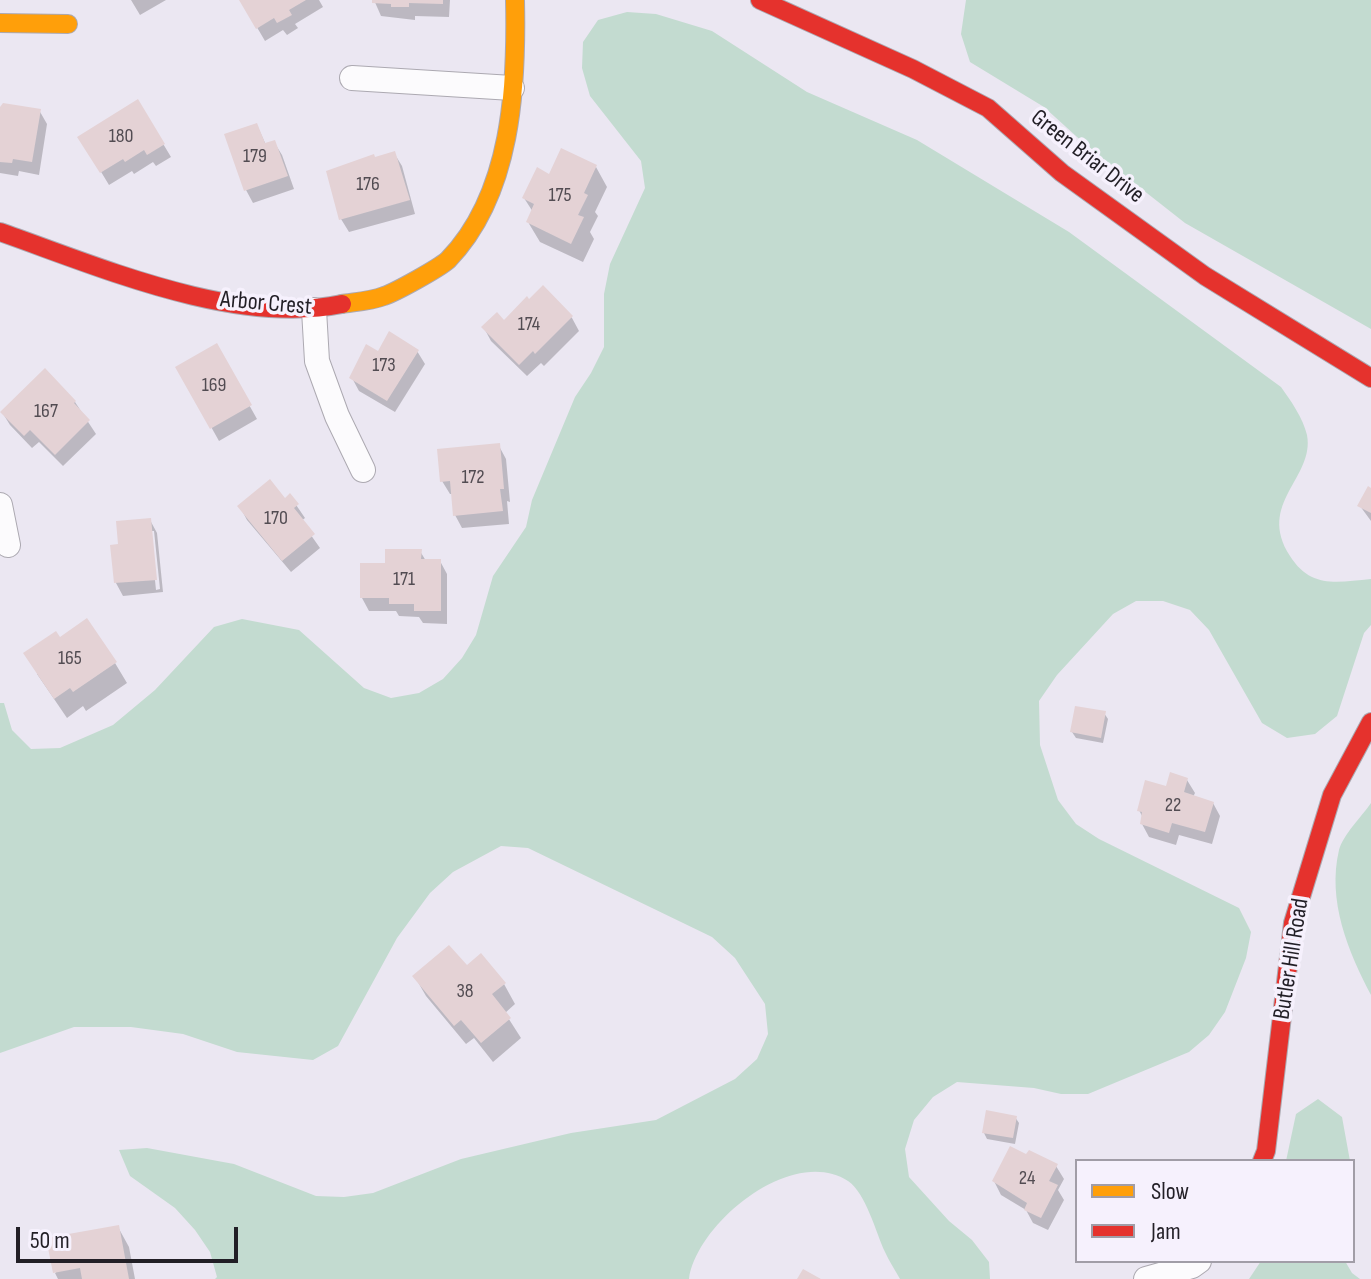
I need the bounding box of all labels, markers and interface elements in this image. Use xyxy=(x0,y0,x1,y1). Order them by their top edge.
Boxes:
street label: Green Briar Drive xyxy=(1025,104,1149,210)
house number: 180 xyxy=(109,125,133,149)
house number: 179 xyxy=(243,145,267,169)
house number: 176 xyxy=(356,173,380,197)
house number: 175 xyxy=(549,184,571,208)
street label: Arbor Crest xyxy=(219,286,313,322)
house number: 174 xyxy=(518,313,540,337)
house number: 173 xyxy=(372,354,396,378)
house number: 169 xyxy=(202,374,226,398)
house number: 167 xyxy=(34,400,58,424)
house number: 172 xyxy=(461,466,485,490)
house number: 170 xyxy=(264,507,288,531)
house number: 171 xyxy=(393,568,415,592)
house number: 165 xyxy=(58,647,82,671)
house number: 22 xyxy=(1165,794,1181,818)
street label: Butler Hill Road xyxy=(1268,896,1316,1022)
house number: 38 xyxy=(456,980,474,1004)
legend xyxy=(1075,1159,1355,1263)
house number: 24 xyxy=(1019,1167,1035,1191)
text: Slow xyxy=(1151,1177,1189,1206)
scale bar xyxy=(20,1211,242,1261)
text: Jam xyxy=(1151,1217,1181,1246)
text: 50 m xyxy=(30,1226,70,1255)

